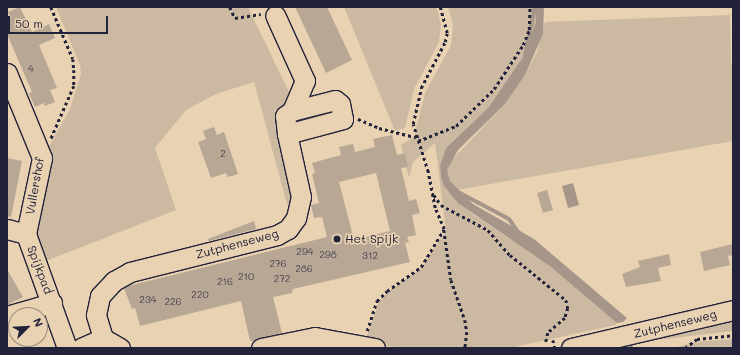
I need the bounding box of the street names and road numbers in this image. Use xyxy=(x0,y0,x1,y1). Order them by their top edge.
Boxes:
street label: Vullershof xyxy=(23,156,47,216)
street label: Zutphenseweg xyxy=(194,226,280,262)
street label: Spijkpad xyxy=(24,244,56,296)
street label: Zutphenseweg xyxy=(632,307,718,341)

